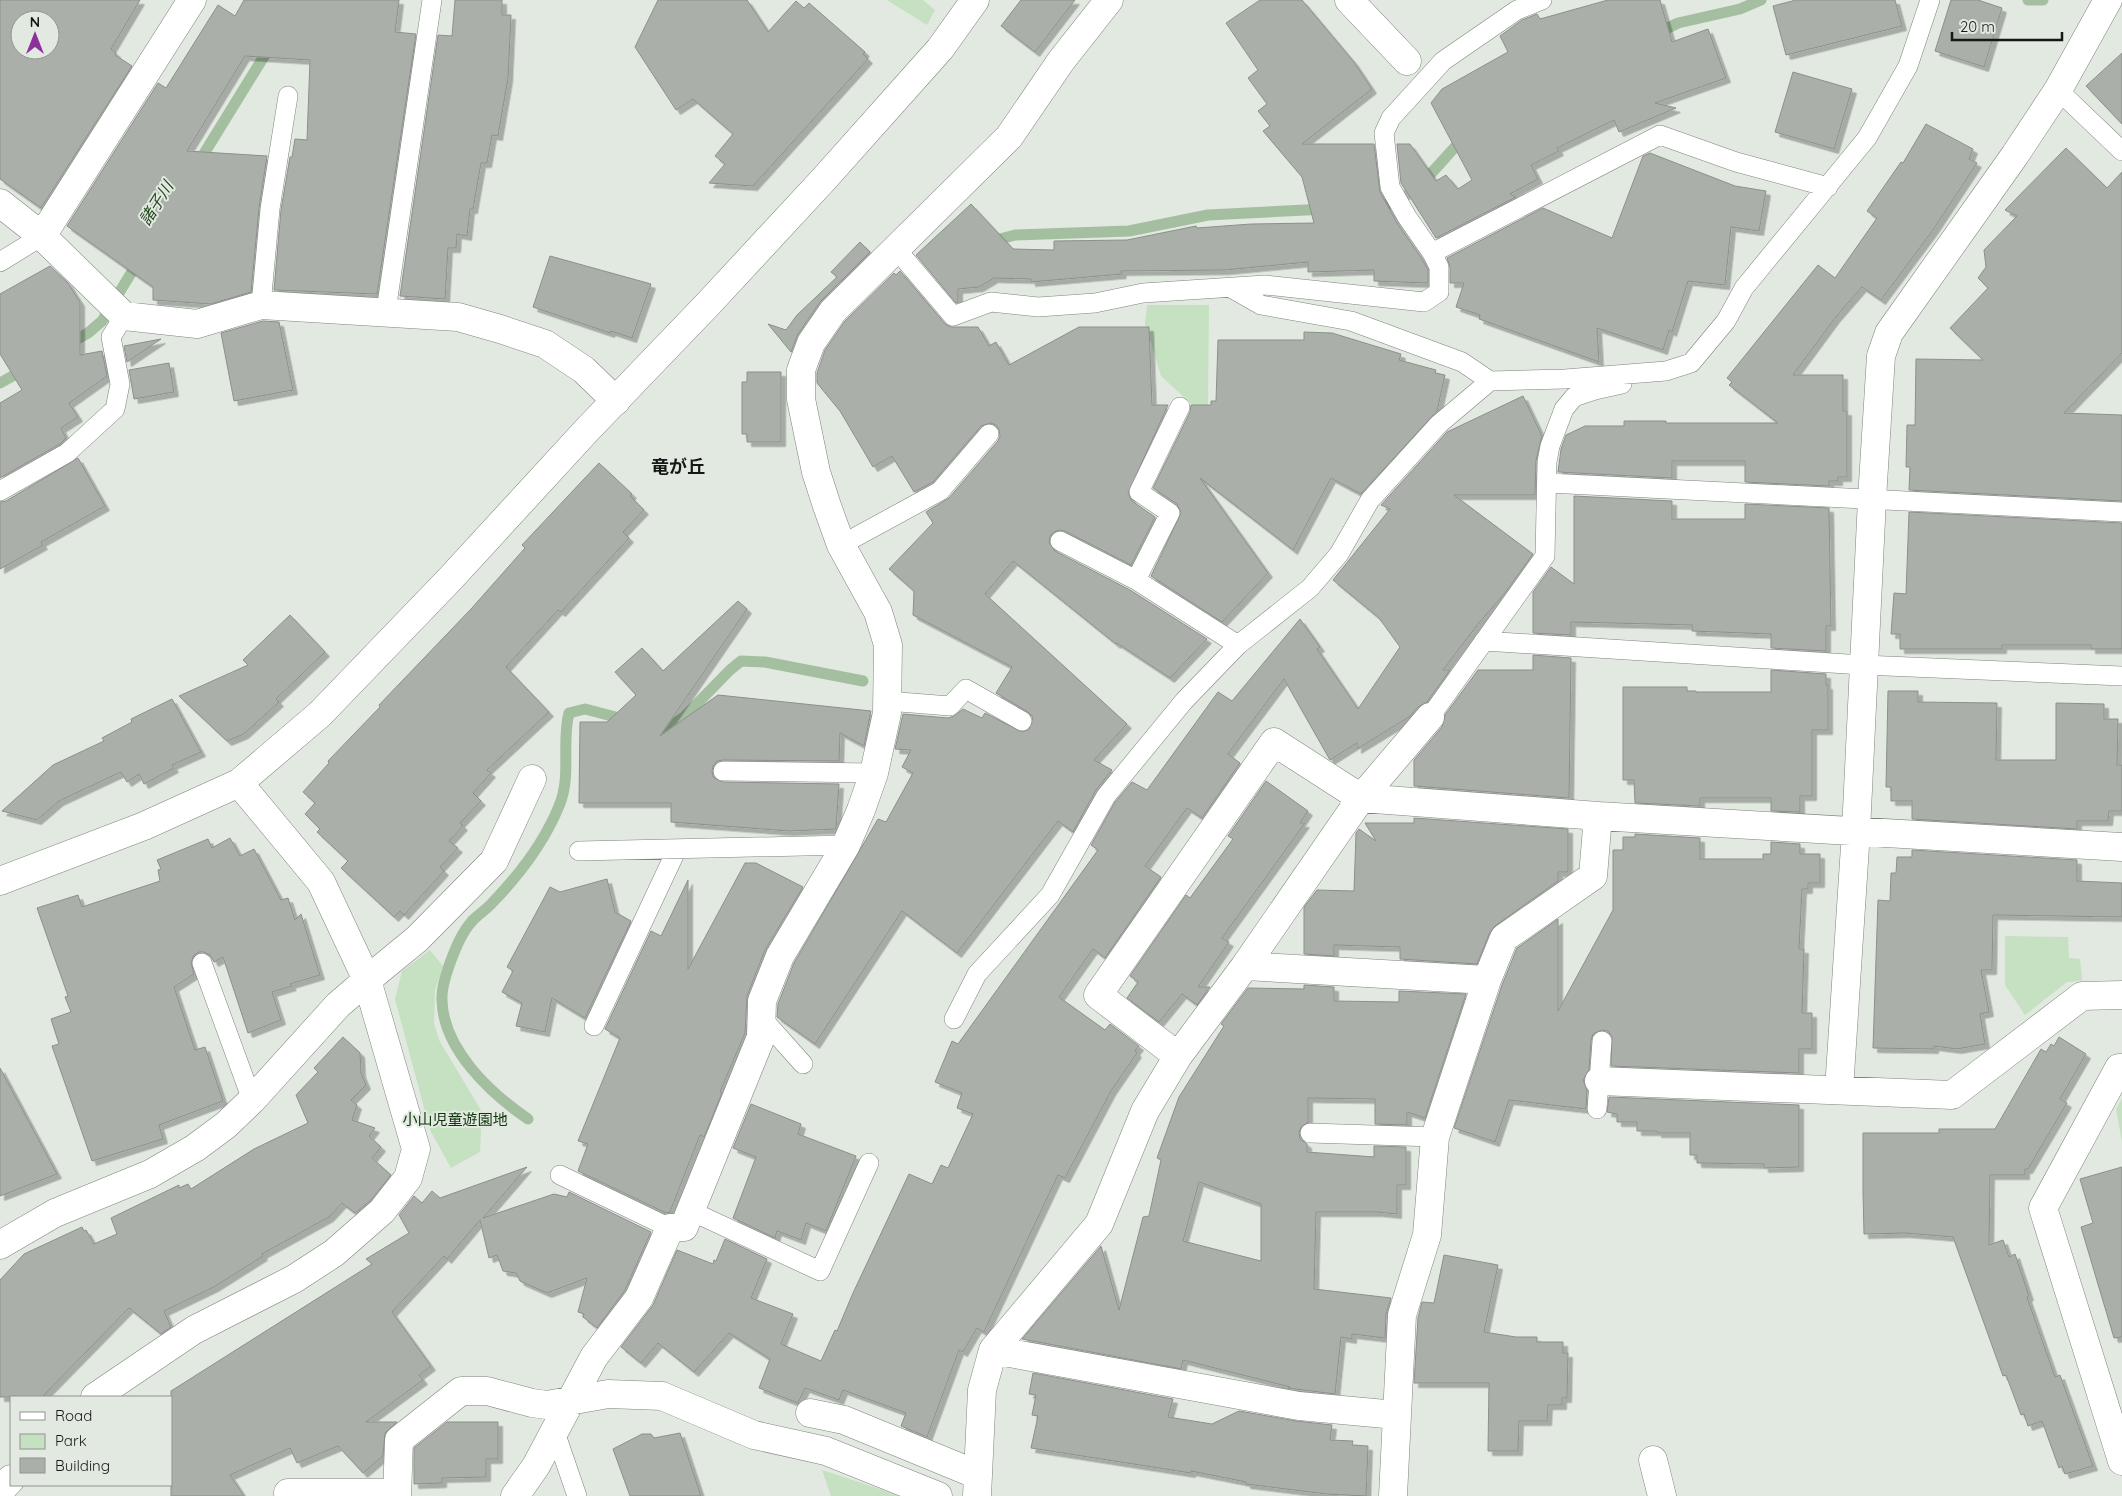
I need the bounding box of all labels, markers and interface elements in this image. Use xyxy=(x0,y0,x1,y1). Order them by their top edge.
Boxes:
north arrow xyxy=(10,10,60,60)
scale bar xyxy=(1952,10,2062,42)
text: N xyxy=(30,13,40,31)
text: 20 m xyxy=(1960,17,1995,36)
water label: 諸子川 xyxy=(135,176,178,229)
district label: 竜が丘 xyxy=(651,455,705,478)
park label: 小山児童遊園地 xyxy=(402,1110,508,1129)
legend xyxy=(10,1396,172,1486)
text: Road xyxy=(55,1406,92,1425)
text: Park xyxy=(55,1431,87,1450)
text: Building xyxy=(55,1456,110,1475)

